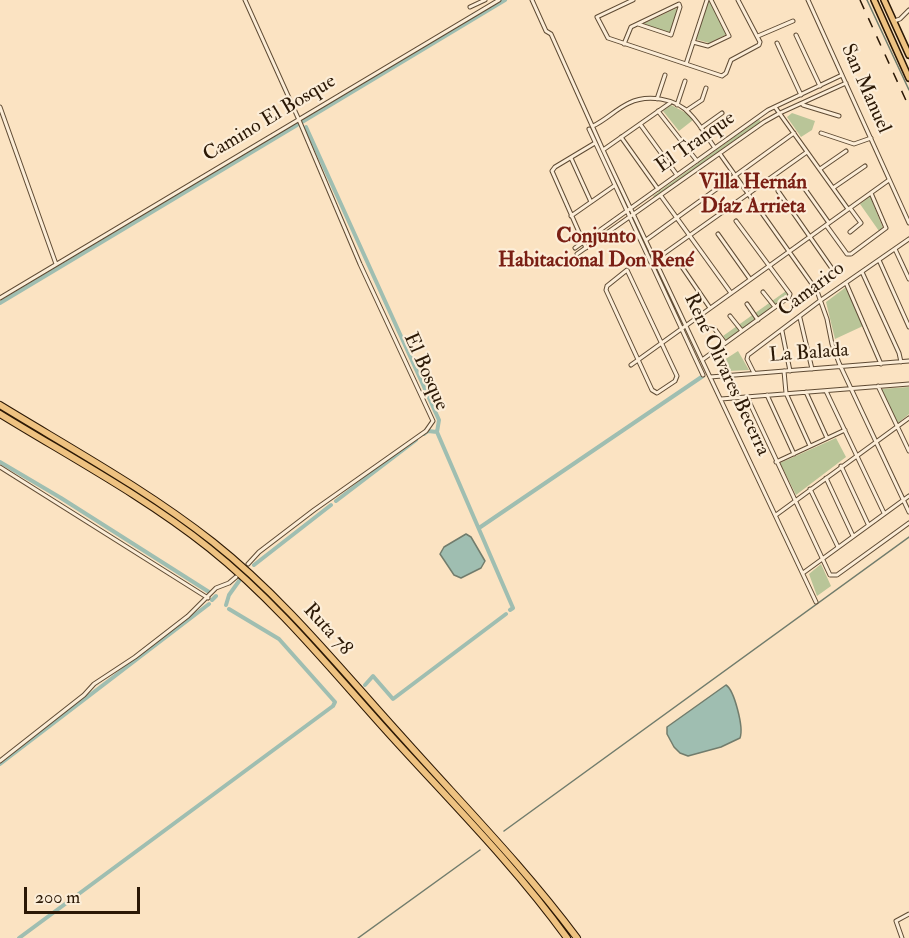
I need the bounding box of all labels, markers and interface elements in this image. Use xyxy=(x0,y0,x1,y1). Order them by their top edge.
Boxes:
street label: San Manuel xyxy=(835,41,895,137)
street label: Camino El Bosque xyxy=(199,70,341,168)
street label: El Tranque xyxy=(652,107,740,179)
district label: Villa Hernán Díaz Arrieta xyxy=(699,170,807,220)
district label: Conjunto Habitacional Don René xyxy=(498,224,694,274)
street label: Camarico xyxy=(774,257,850,323)
street label: René Olivares Becerra xyxy=(678,290,774,460)
street label: El Bosque xyxy=(397,329,453,415)
street label: La Balada xyxy=(768,339,850,369)
street label: Ruta 78 xyxy=(297,599,357,661)
scale bar xyxy=(27,875,142,913)
text: 200 m xyxy=(35,886,80,909)

